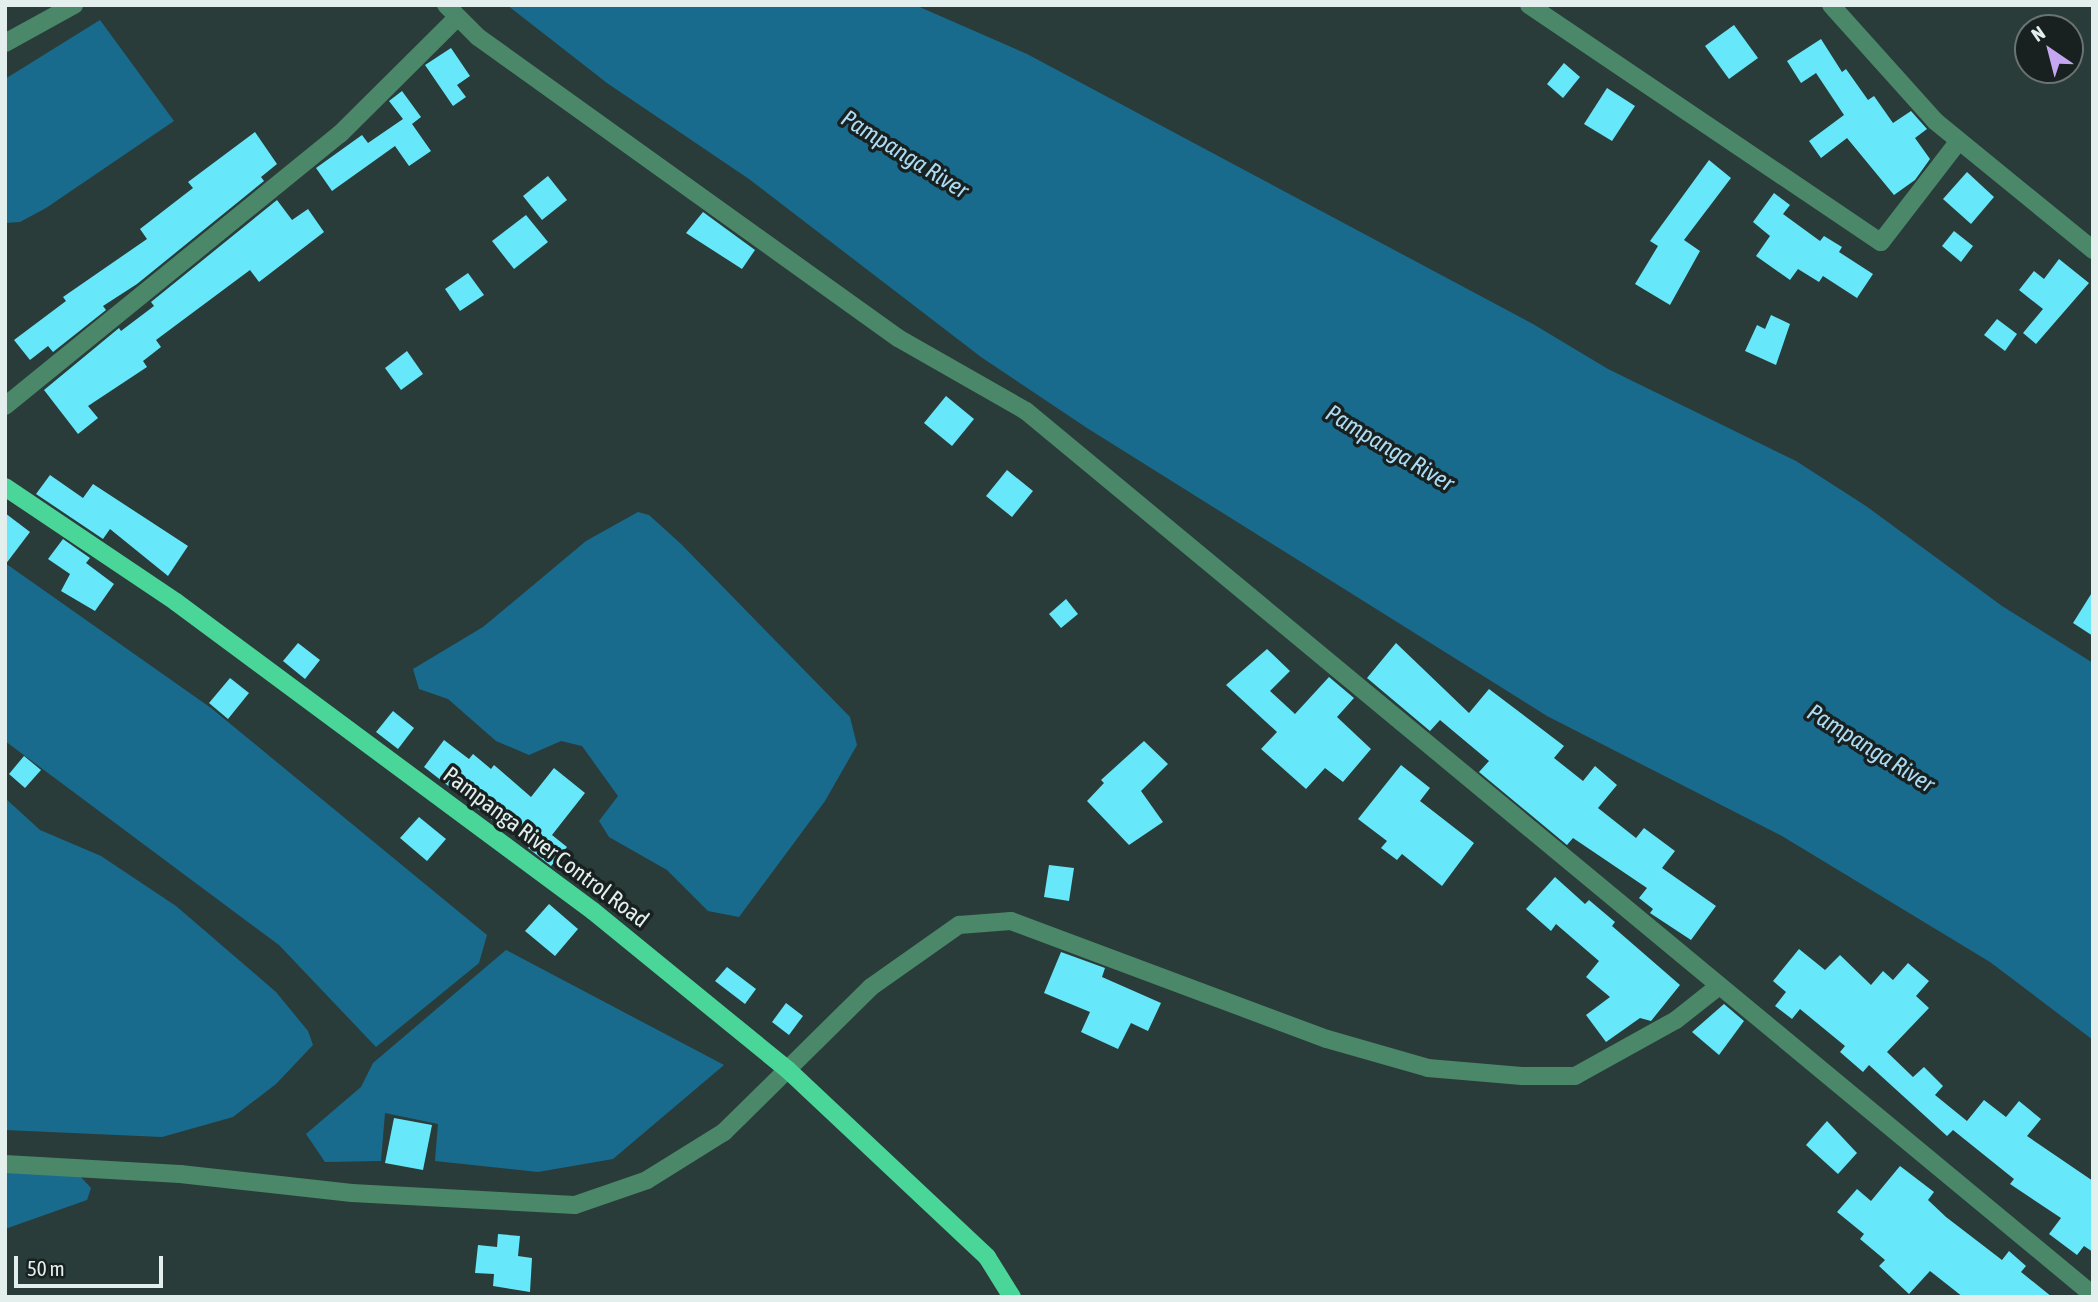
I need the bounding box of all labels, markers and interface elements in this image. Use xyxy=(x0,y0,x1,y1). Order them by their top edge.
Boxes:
north arrow xyxy=(2014,14,2084,84)
text: N xyxy=(2027,21,2049,46)
water label: Pampanga River xyxy=(836,103,974,205)
water label: Pampanga River xyxy=(1321,398,1459,498)
water label: Pampanga River xyxy=(1802,697,1940,799)
street label: Pampanga River Control Road xyxy=(438,761,654,933)
scale bar xyxy=(18,1242,166,1286)
text: 50 m xyxy=(27,1256,65,1280)

